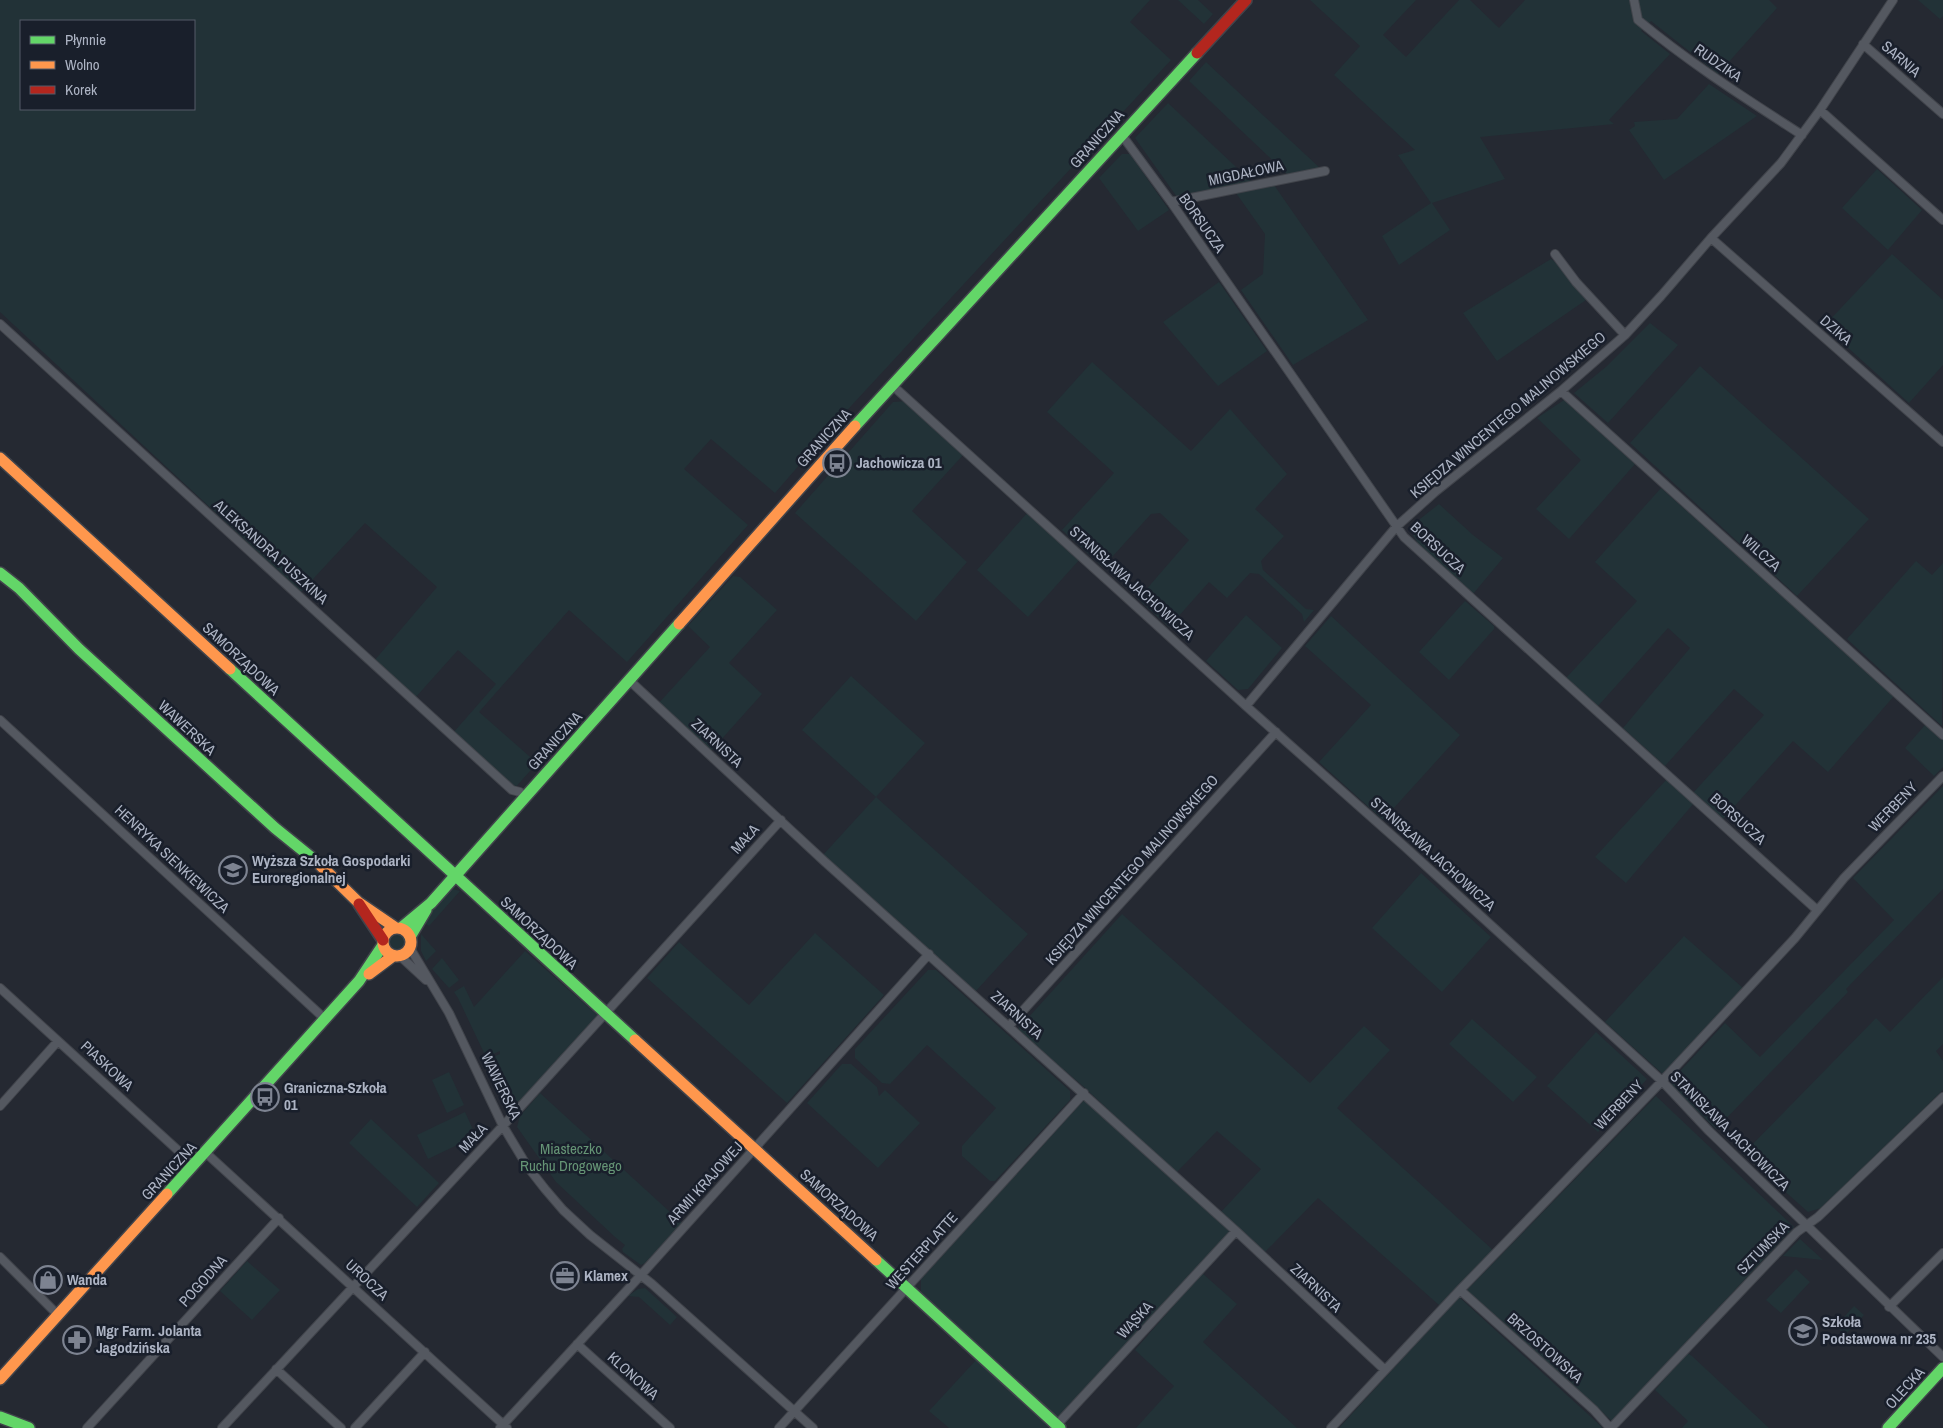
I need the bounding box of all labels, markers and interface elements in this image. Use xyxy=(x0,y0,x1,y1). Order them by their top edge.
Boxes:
legend xyxy=(20,20,195,110)
text: Płynnie xyxy=(65,29,106,50)
street label: SARNIA xyxy=(1877,36,1926,82)
street label: RUDZIKA xyxy=(1690,39,1747,87)
text: Wolno xyxy=(65,54,100,75)
text: Korek xyxy=(65,79,98,100)
street label: GRANICZNA xyxy=(1065,104,1129,173)
street label: MIGDAŁOWA xyxy=(1206,154,1286,191)
street label: BORSUCZA xyxy=(1174,189,1231,257)
street label: DZIKA xyxy=(1816,310,1857,350)
street label: KSIĘDZA WINCENTEGO MALINOWSKIEGO xyxy=(1405,326,1610,503)
street label: GRANICZNA xyxy=(792,403,856,472)
bus stop icon: Jachowicza 01 xyxy=(822,448,852,478)
place label: Jachowicza 01 xyxy=(856,452,942,473)
street label: ALEKSANDRA PUSZKINA xyxy=(209,494,334,609)
street label: BORSUCZA xyxy=(1406,517,1471,579)
street label: STANISŁAWA JACHOWICZA xyxy=(1065,521,1200,645)
street label: WILCZA xyxy=(1737,529,1786,577)
street label: SAMORZĄDOWA xyxy=(198,617,285,700)
street label: WAWERSKA xyxy=(154,695,221,760)
street label: GRANICZNA xyxy=(523,706,587,775)
street label: ZIARNISTA xyxy=(687,713,748,772)
street label: KSIĘDZA WINCENTEGO MALINOWSKIEGO xyxy=(1040,770,1223,969)
street label: WERBENY xyxy=(1863,776,1922,836)
street label: BORSUCZA xyxy=(1706,788,1771,850)
street label: STANISŁAWA JACHOWICZA xyxy=(1366,792,1501,916)
street label: HENRYKA SIENKIEWICZA xyxy=(110,800,235,918)
street label: MAŁA xyxy=(726,819,764,858)
place label: Wyższa Szkoła Gospodarki Euroregionalnej xyxy=(252,850,410,888)
school or university icon: Wyższa Szkoła Gospodarki Euroregionalnej xyxy=(218,855,248,885)
street label: SAMORZĄDOWA xyxy=(496,891,583,974)
street label: ZIARNISTA xyxy=(987,986,1048,1044)
street label: PIASKOWA xyxy=(76,1036,139,1096)
street label: WAWERSKA xyxy=(476,1049,527,1124)
street label: STANISŁAWA JACHOWICZA xyxy=(1666,1066,1795,1196)
street label: WERBENY xyxy=(1589,1074,1648,1134)
place label: Graniczna-Szkoła 01 xyxy=(284,1077,387,1115)
bus stop icon: Graniczna-Szkoła 01 xyxy=(250,1082,280,1112)
street label: MAŁA xyxy=(454,1118,492,1157)
street label: GRANICZNA xyxy=(136,1136,202,1204)
street label: ARMII KRAJOWEJ xyxy=(661,1137,747,1229)
park label: Miasteczko Ruchu Drogowego xyxy=(520,1138,622,1176)
street label: SAMORZĄDOWA xyxy=(796,1164,884,1246)
street label: WESTERPLATTE xyxy=(881,1207,962,1294)
street label: SZTUMSKA xyxy=(1732,1216,1794,1279)
street label: POGODNA xyxy=(174,1250,232,1311)
street label: UROCZA xyxy=(341,1254,394,1306)
street label: ZIARNISTA xyxy=(1286,1258,1347,1317)
office icon: Klamex xyxy=(550,1261,580,1291)
shop icon: Wanda xyxy=(33,1265,63,1295)
place label: Klamex xyxy=(584,1265,628,1286)
place label: Wanda xyxy=(67,1269,107,1290)
street label: WĄSKA xyxy=(1112,1296,1158,1343)
street label: BRZOSTOWSKA xyxy=(1503,1308,1588,1388)
place label: Szkoła Podstawowa nr 235 xyxy=(1822,1311,1936,1349)
school or university icon: Szkoła Podstawowa nr 235 xyxy=(1788,1316,1818,1346)
place label: Mgr Farm. Jolanta Jagodzińska xyxy=(96,1320,202,1358)
pharmacy icon: Mgr Farm. Jolanta Jagodzińska xyxy=(62,1325,92,1355)
street label: KLONOWA xyxy=(603,1347,664,1405)
street label: OLECKA xyxy=(1880,1362,1930,1413)

